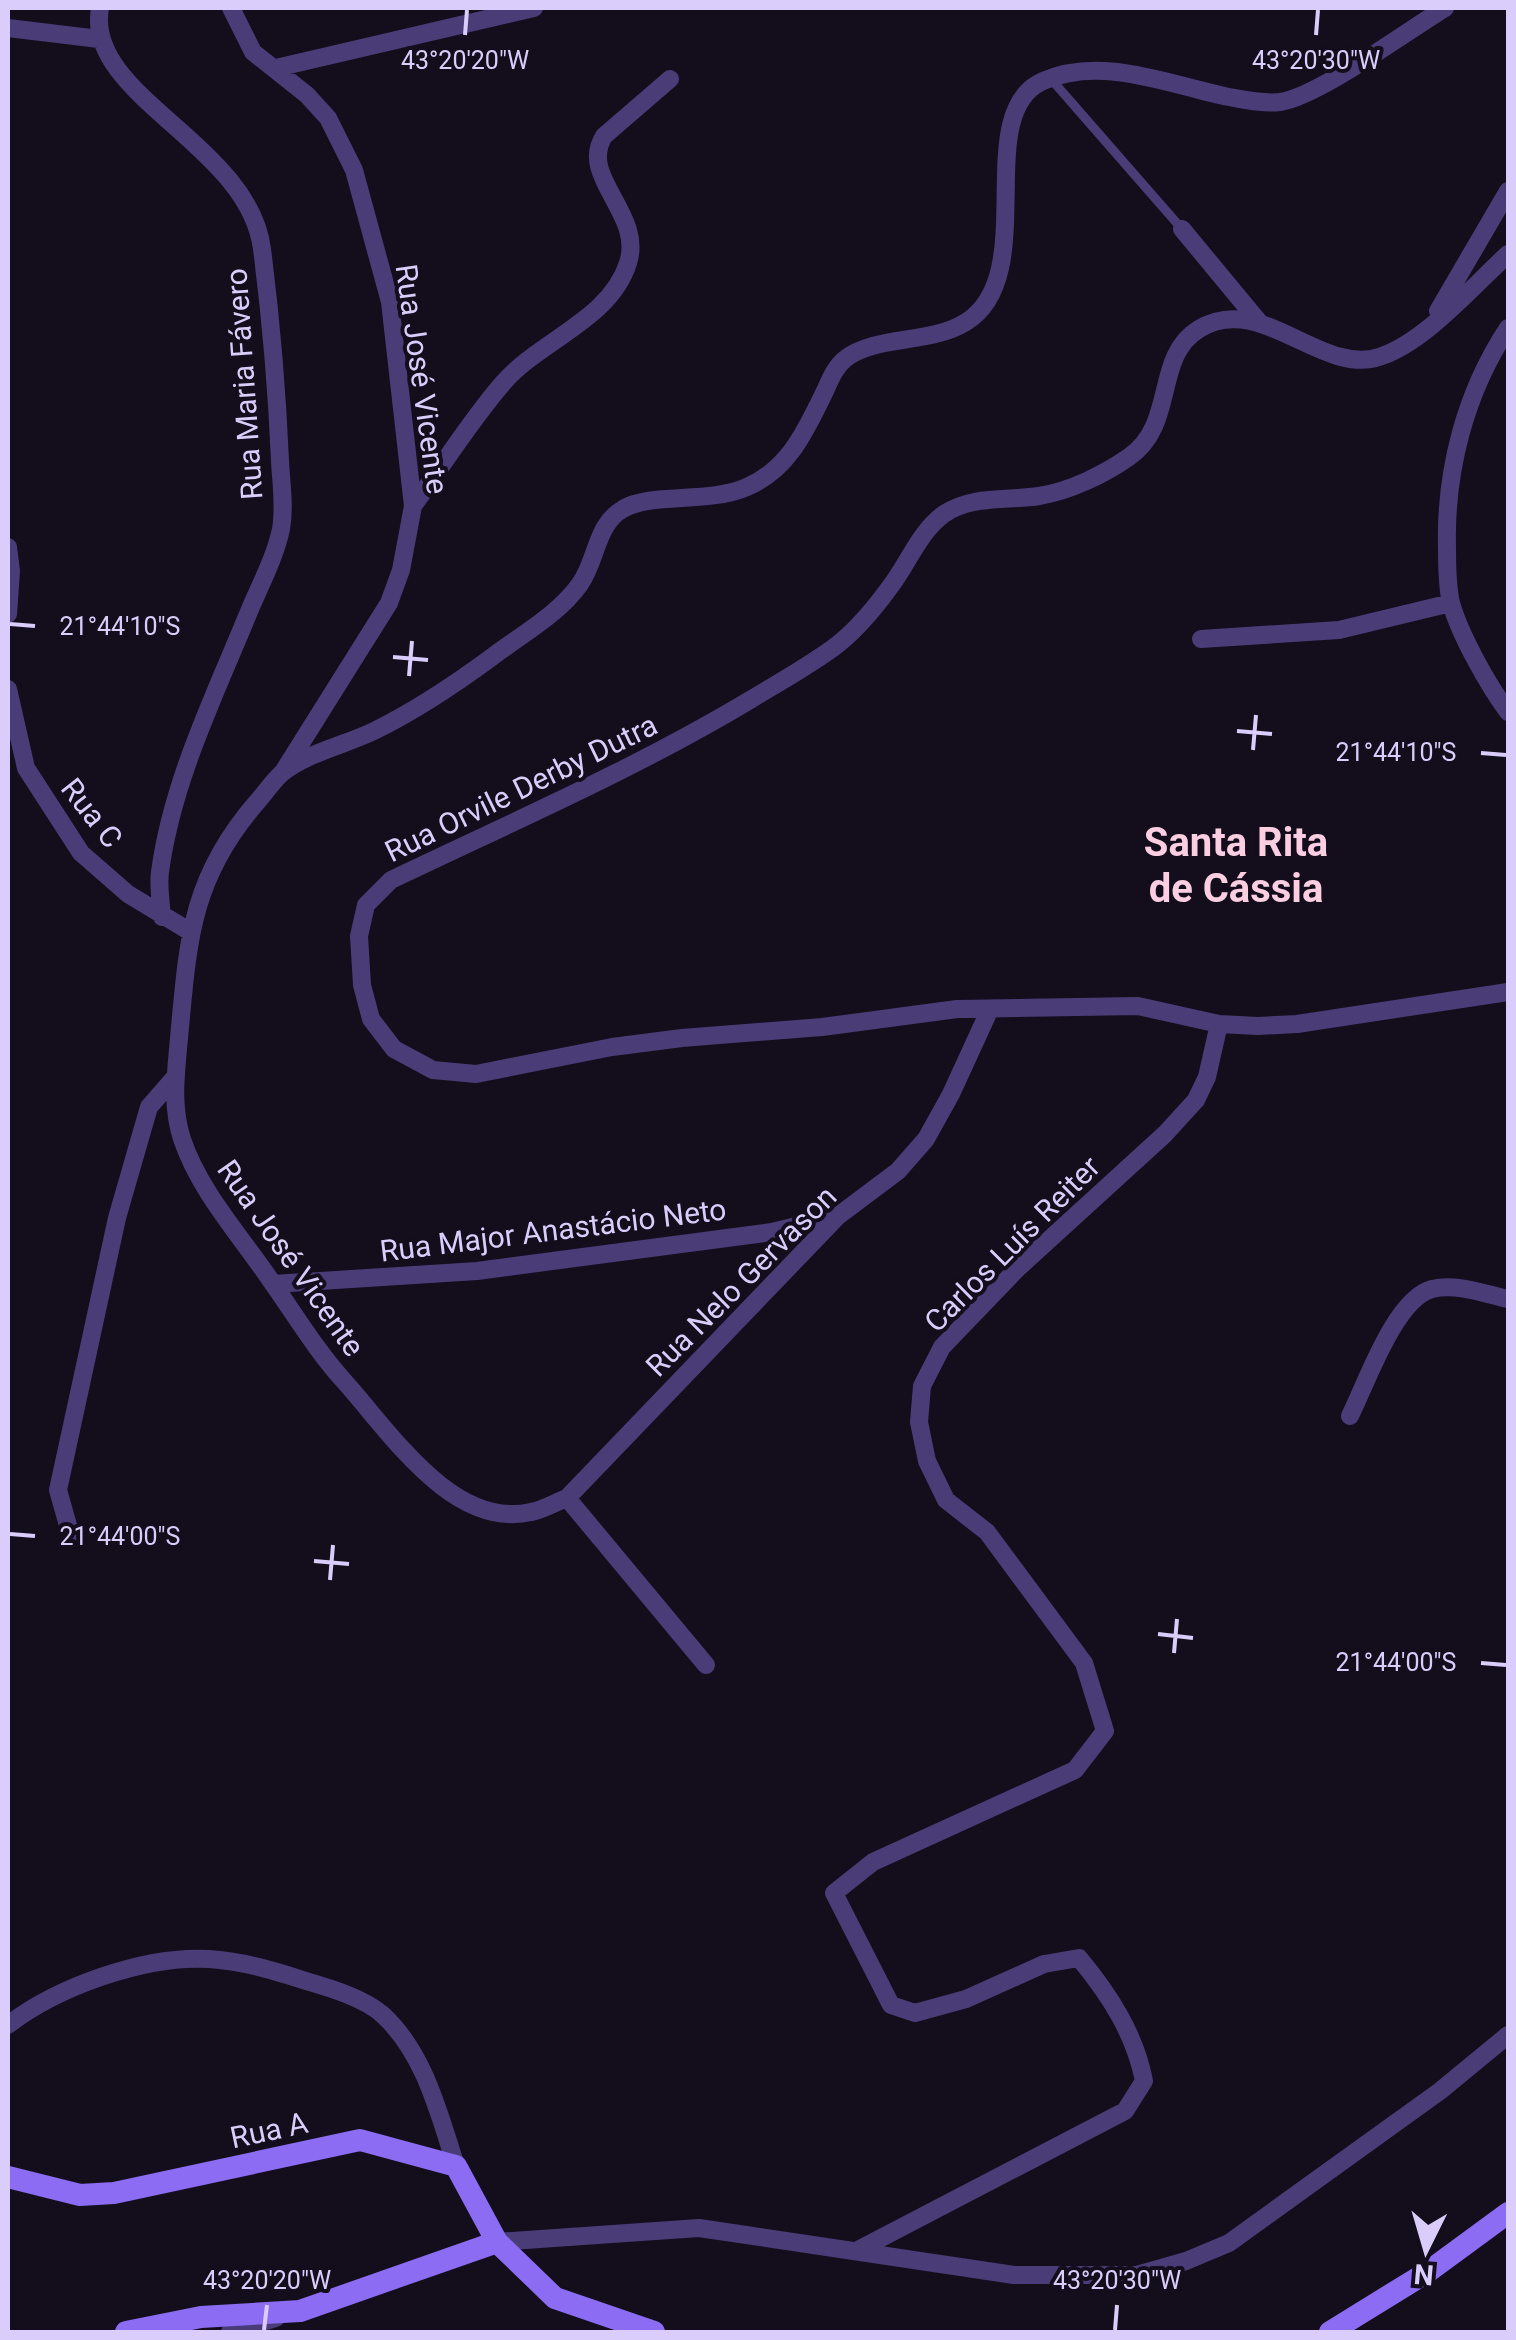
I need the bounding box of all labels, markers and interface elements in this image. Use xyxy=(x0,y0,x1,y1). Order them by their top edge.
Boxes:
text: 43°20'20"W xyxy=(401,46,529,75)
text: 43°20'30"W xyxy=(1252,46,1380,75)
street label: Rua José Vicente xyxy=(389,262,455,496)
street label: Rua Maria Fávero xyxy=(218,267,270,501)
text: 21°44'10"S xyxy=(60,612,180,641)
street label: Rua Orvile Derby Dutra xyxy=(379,707,663,869)
text: 21°44'10"S xyxy=(1336,738,1456,767)
street label: Rua C xyxy=(54,771,130,855)
district label: Santa Rita de Cássia xyxy=(1144,819,1328,912)
street label: Carlos Luís Reiter xyxy=(917,1149,1107,1339)
street label: Rua José Vicente xyxy=(210,1153,372,1363)
street label: Rua Nelo Gervason xyxy=(639,1179,843,1383)
street label: Rua Major Anastácio Neto xyxy=(378,1191,728,1269)
text: 21°44'00"S xyxy=(60,1522,180,1551)
text: 21°44'00"S xyxy=(1336,1648,1456,1677)
street label: Rua A xyxy=(227,2105,311,2155)
north arrow xyxy=(1376,2200,1476,2300)
text: N xyxy=(1413,2257,1435,2292)
text: 43°20'20"W xyxy=(203,2266,331,2295)
text: 43°20'30"W xyxy=(1053,2266,1181,2295)

